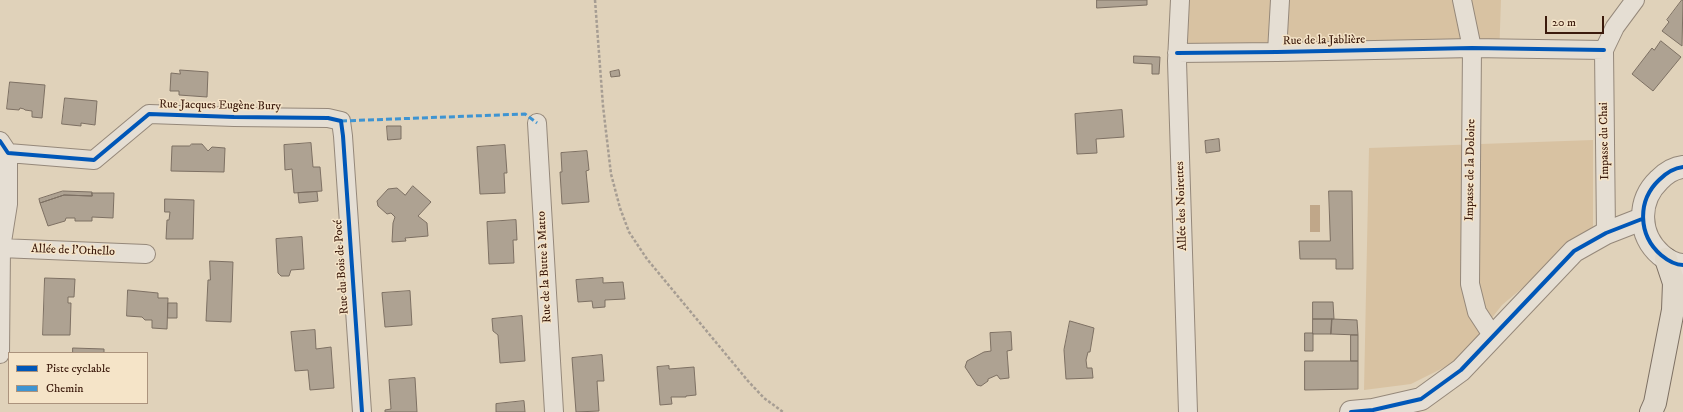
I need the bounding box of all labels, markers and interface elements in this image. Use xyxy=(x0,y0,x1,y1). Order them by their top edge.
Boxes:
scale bar xyxy=(1547,8,1606,34)
text: 20 m xyxy=(1552,15,1576,30)
street label: Rue de la Jablière xyxy=(1283,33,1365,49)
street label: Rue Jacques Eugène Bury xyxy=(159,98,281,114)
street label: Impasse du Chai xyxy=(1597,102,1613,180)
street label: Impasse de la Doloire xyxy=(1463,119,1479,221)
street label: Allée des Noirettes xyxy=(1173,161,1191,251)
street label: Rue de la Butte à Matto xyxy=(535,211,555,323)
street label: Rue du Bois de Pocé xyxy=(332,219,352,315)
street label: Allée de l'Othello xyxy=(31,242,115,260)
legend xyxy=(8,352,148,404)
text: Piste cyclable xyxy=(46,361,110,376)
text: Chemin xyxy=(46,381,84,396)

